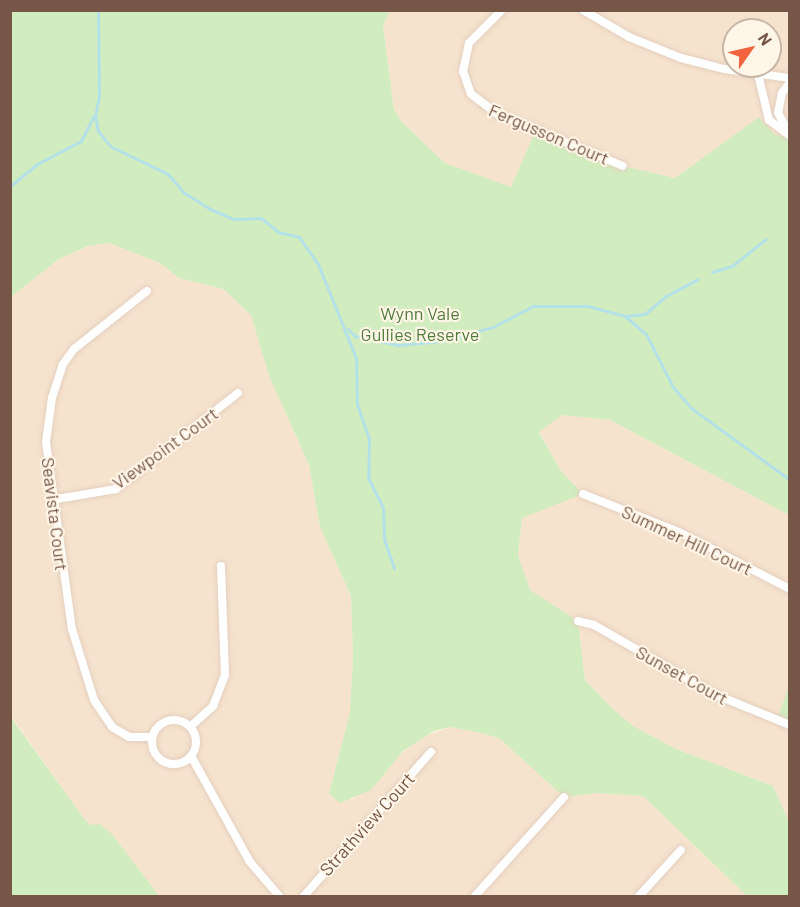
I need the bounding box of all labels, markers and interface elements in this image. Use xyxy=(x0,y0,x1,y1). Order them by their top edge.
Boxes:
north arrow xyxy=(722,18,782,78)
text: N xyxy=(755,29,777,48)
street label: Fergusson Court xyxy=(486,99,612,169)
park label: Wynn Vale Gullies Reserve xyxy=(361,303,479,346)
street label: Viewpoint Court xyxy=(108,402,222,494)
street label: Seavista Court xyxy=(37,456,73,572)
street label: Summer Hill Court xyxy=(618,500,756,580)
street label: Sunset Court xyxy=(632,641,732,709)
street label: Strathview Court xyxy=(315,768,419,880)

